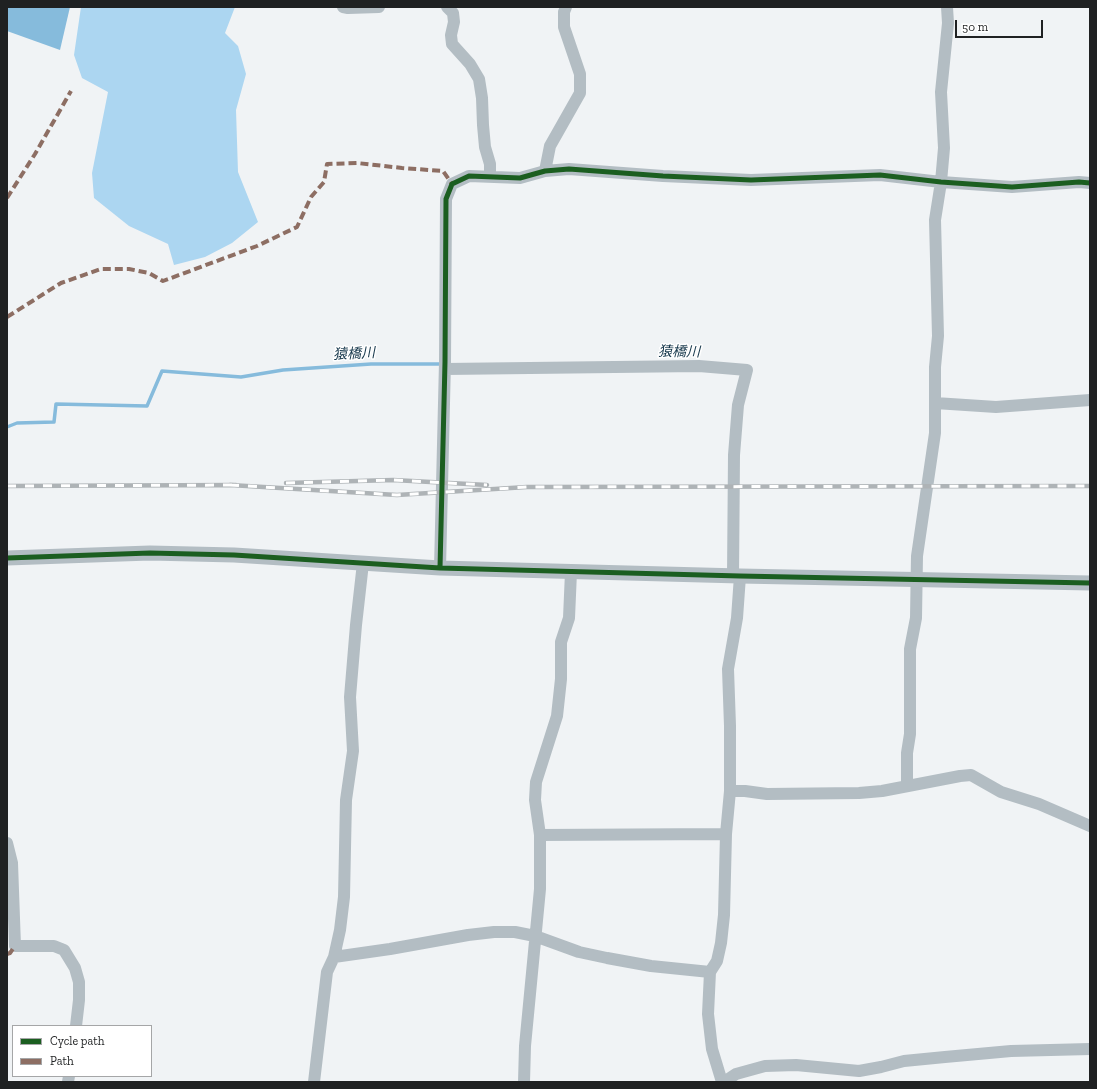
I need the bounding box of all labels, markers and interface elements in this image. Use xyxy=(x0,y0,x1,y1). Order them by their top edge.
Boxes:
scale bar xyxy=(957,12,1045,38)
text: 50 m xyxy=(962,20,988,34)
water label: 猿橋川 xyxy=(658,343,700,361)
water label: 猿橋川 xyxy=(333,345,375,363)
legend xyxy=(12,1025,152,1077)
text: Cycle path xyxy=(50,1034,104,1048)
text: Path xyxy=(50,1054,74,1068)

